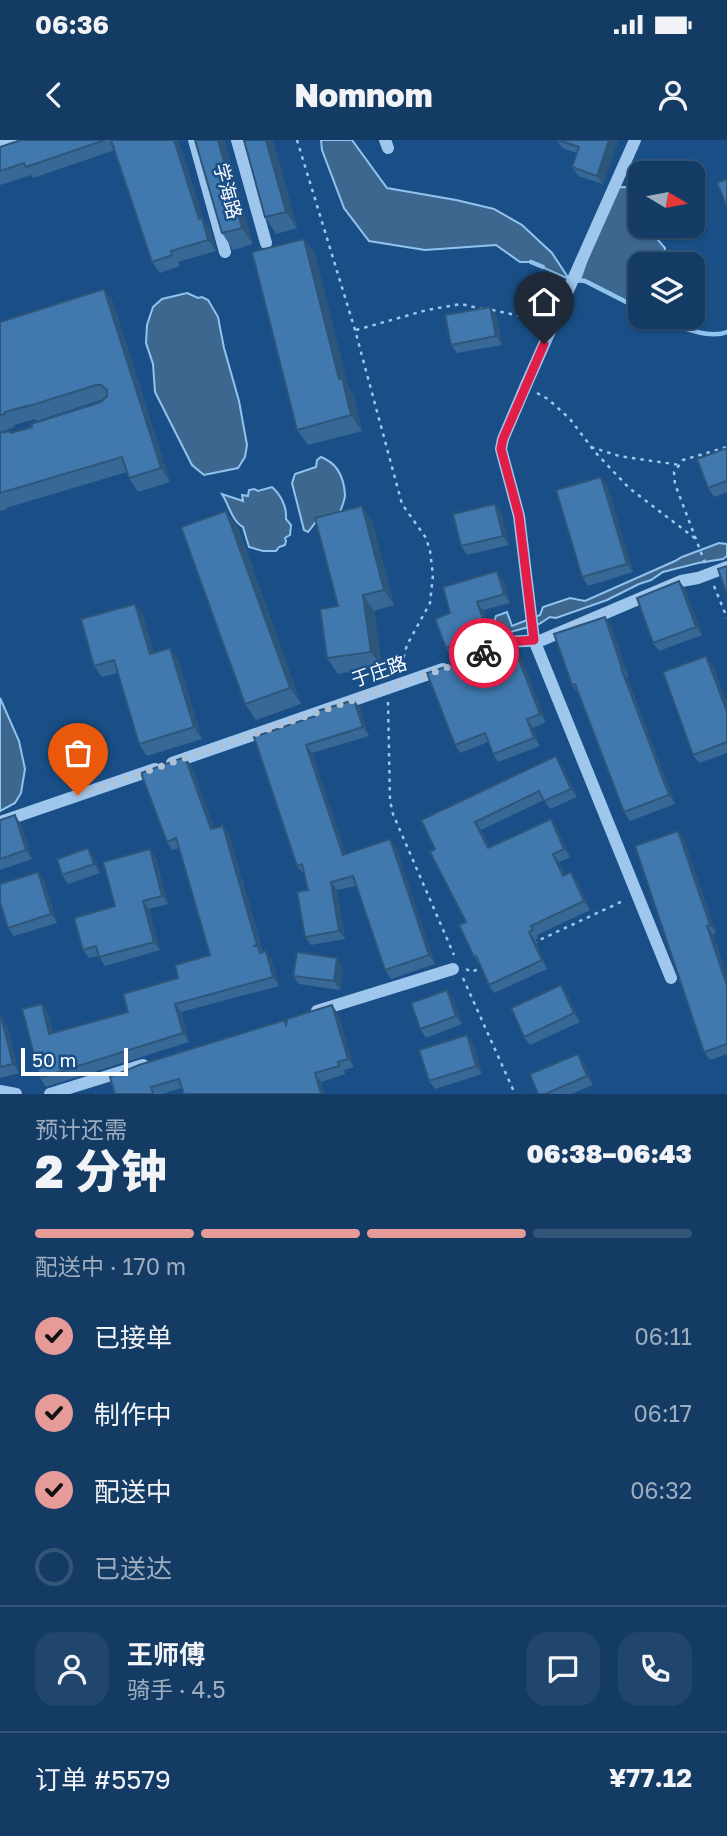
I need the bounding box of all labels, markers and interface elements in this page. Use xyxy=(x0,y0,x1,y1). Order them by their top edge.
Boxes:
text: 06:36 xyxy=(35,9,109,40)
icon: back xyxy=(35,76,73,114)
text: Nomnom xyxy=(294,76,433,114)
icon: person xyxy=(654,76,692,114)
street label: 学海路 xyxy=(210,160,247,221)
north arrow xyxy=(628,161,705,238)
map controls xyxy=(628,161,705,329)
button: layers xyxy=(628,252,705,329)
pin xyxy=(514,272,574,344)
icon: home xyxy=(525,283,563,321)
courier xyxy=(449,618,519,688)
icon: bike xyxy=(465,634,503,672)
street label: 于庄路 xyxy=(348,650,410,691)
pin xyxy=(48,723,108,795)
icon: bag xyxy=(59,734,97,772)
scale bar xyxy=(21,1045,128,1077)
text: 50 m xyxy=(32,1048,76,1071)
text: 预计还需 xyxy=(35,1115,127,1143)
text: 06:38–06:43 xyxy=(527,1138,692,1169)
text: 2 分钟 xyxy=(35,1143,167,1198)
text: 配送中 · 170 m xyxy=(35,1252,186,1280)
icon: check xyxy=(35,1317,73,1355)
text: 已接单 xyxy=(94,1322,172,1353)
text: 06:11 xyxy=(635,1322,692,1350)
icon: check xyxy=(35,1394,73,1432)
text: 制作中 xyxy=(94,1399,172,1430)
text: 06:17 xyxy=(634,1399,692,1427)
icon: check xyxy=(35,1471,73,1509)
text: 配送中 xyxy=(94,1476,172,1507)
text: 06:32 xyxy=(630,1476,692,1504)
text: 已送达 xyxy=(94,1553,172,1584)
button: person xyxy=(35,1632,109,1706)
button: chat xyxy=(526,1632,600,1706)
button: phone xyxy=(618,1632,692,1706)
text: 王师傅 xyxy=(127,1639,205,1670)
text: 骑手 · 4.5 xyxy=(127,1675,226,1703)
text: ¥77.12 xyxy=(609,1762,692,1793)
text: 订单 #5579 xyxy=(35,1764,171,1795)

